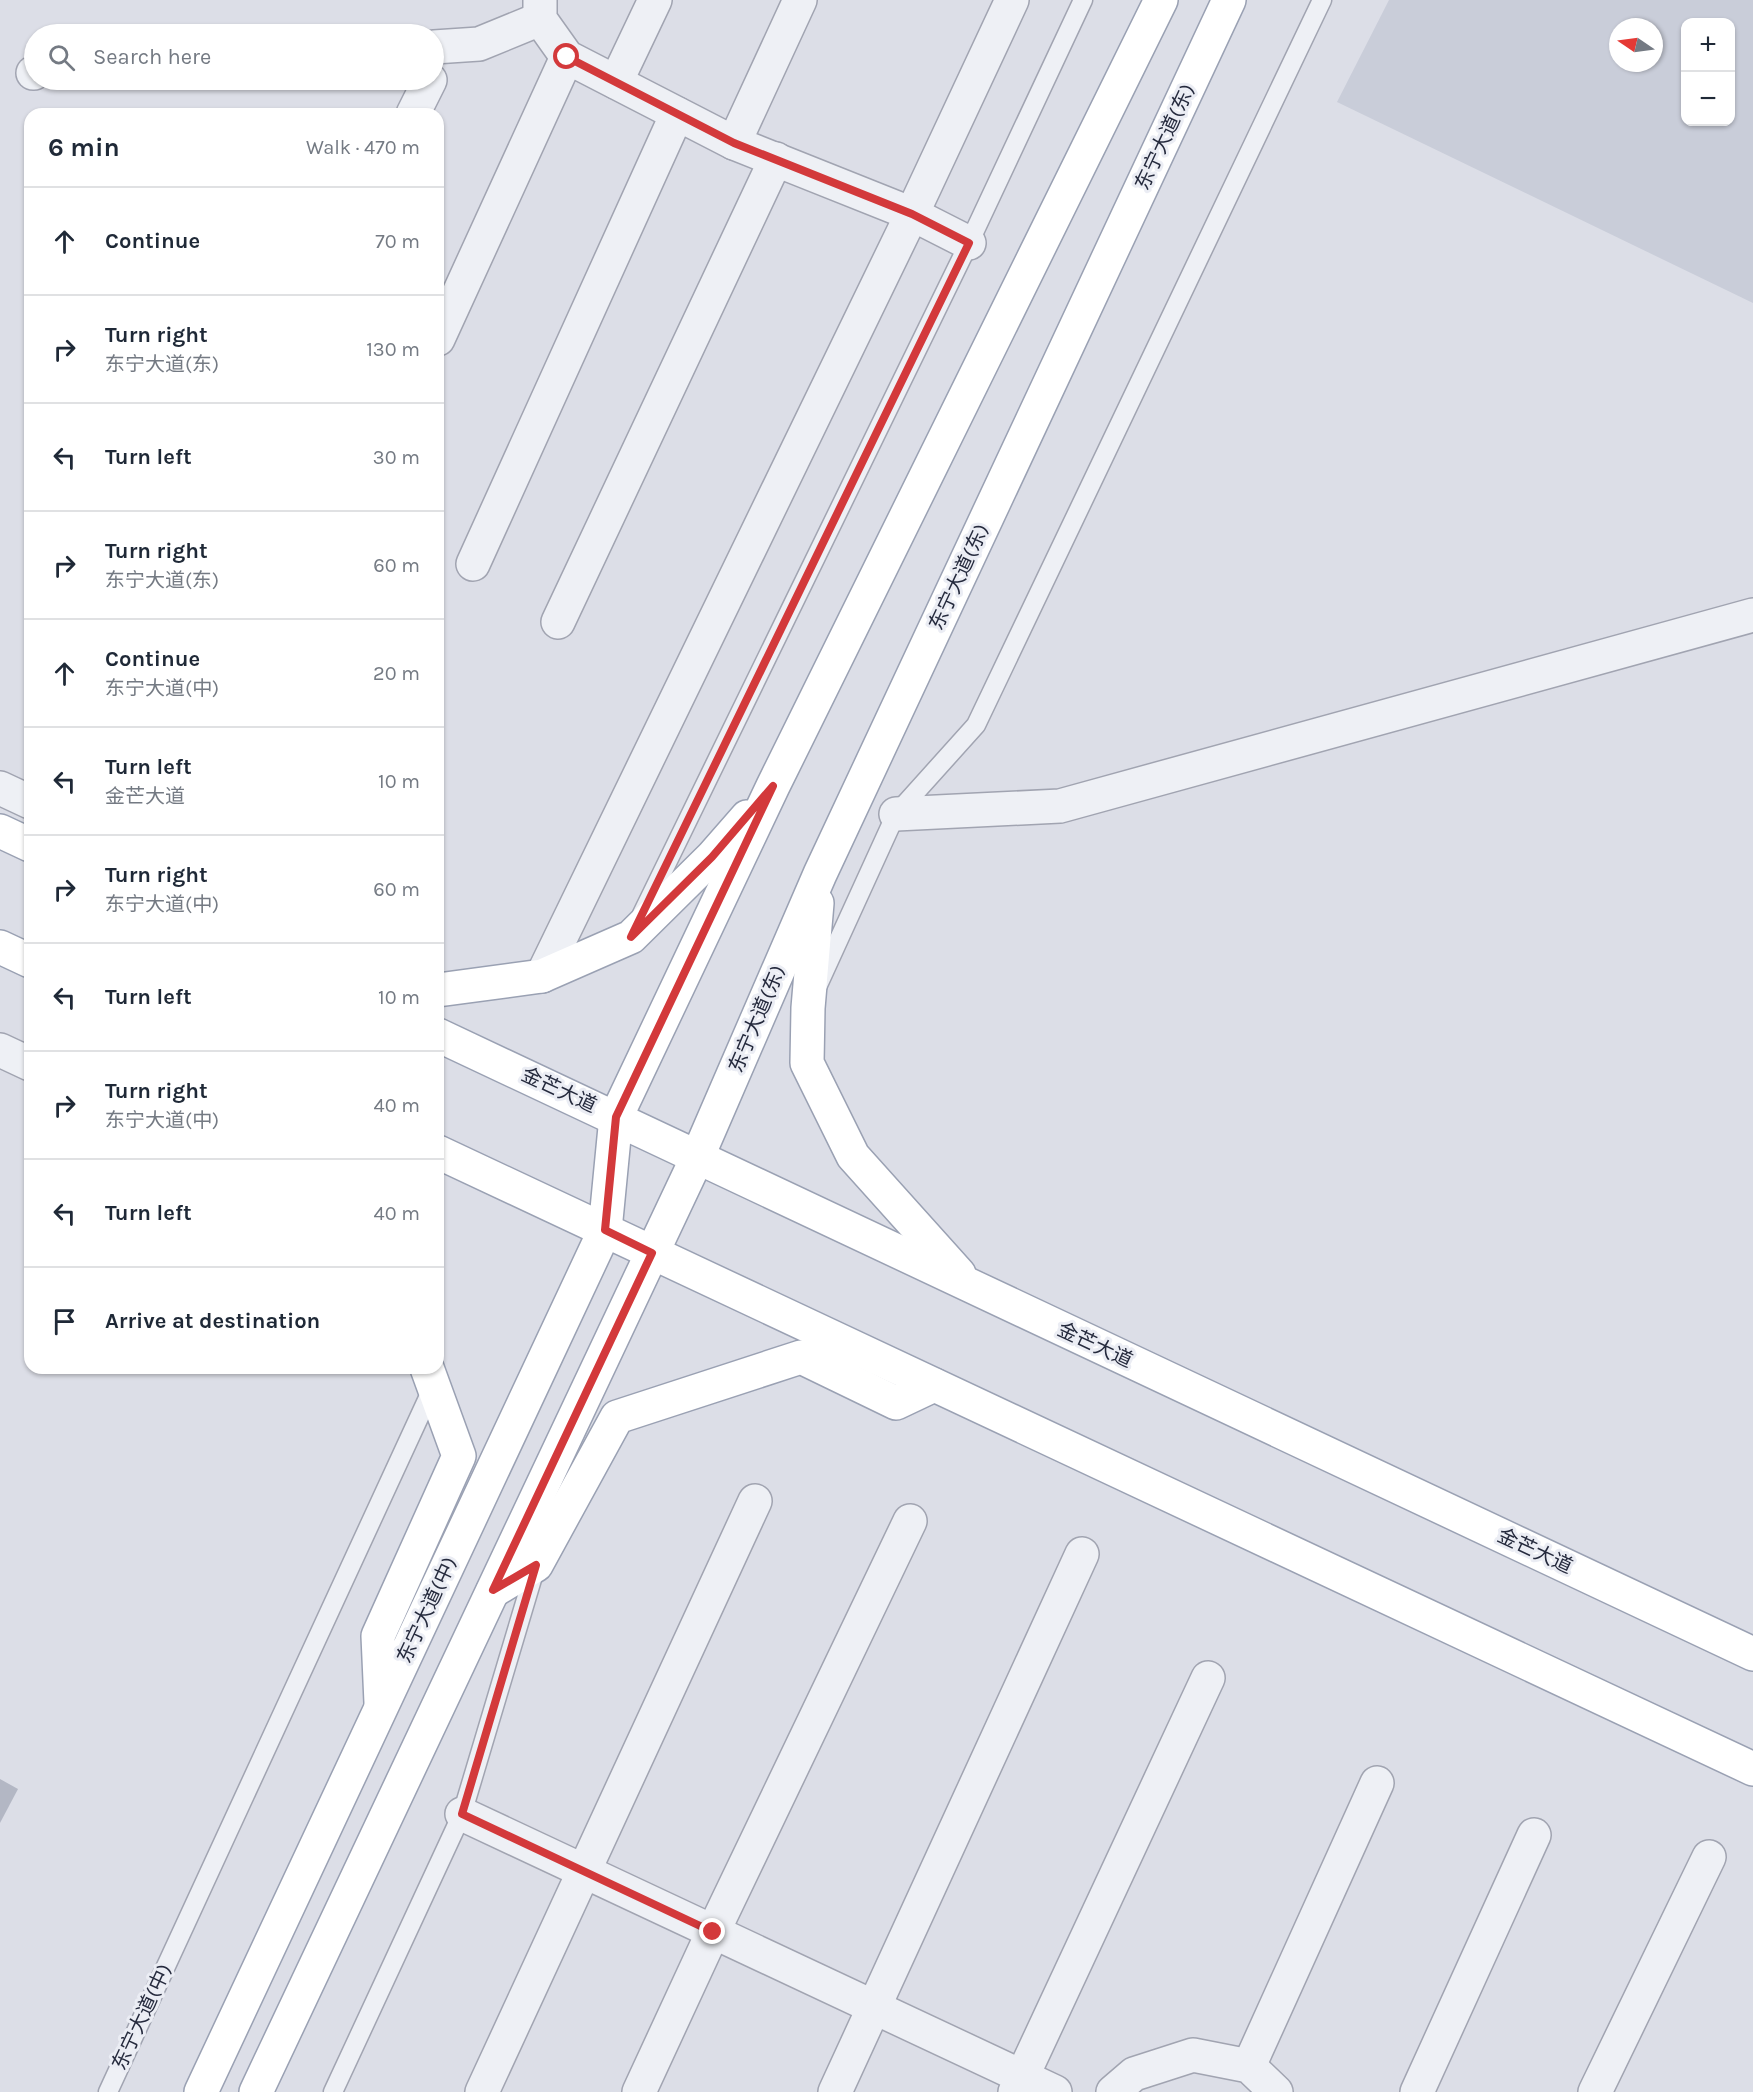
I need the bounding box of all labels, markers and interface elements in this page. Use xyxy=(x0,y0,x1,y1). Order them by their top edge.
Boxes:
north arrow xyxy=(1609,18,1663,72)
map controls xyxy=(1681,18,1735,126)
button: + xyxy=(1681,18,1735,72)
search box xyxy=(24,24,444,90)
icon: search xyxy=(45,41,78,74)
route start xyxy=(553,43,579,69)
text: Search here xyxy=(93,44,211,70)
button: − xyxy=(1681,72,1735,126)
street label: 东宁大道(东) xyxy=(1130,80,1200,194)
text: 6 min xyxy=(48,132,120,163)
text: Walk · 470 m xyxy=(306,136,420,159)
icon: ahead xyxy=(48,225,81,258)
text: Continue xyxy=(105,228,200,254)
text: 70 m xyxy=(375,230,420,253)
text: Turn right xyxy=(105,322,208,348)
icon: right xyxy=(48,333,81,366)
text: 130 m xyxy=(366,338,420,361)
text: 东宁大道(东) xyxy=(105,353,219,376)
icon: left xyxy=(48,441,81,474)
text: Turn left xyxy=(105,444,192,470)
text: 30 m xyxy=(373,446,420,469)
street label: 东宁大道(东) xyxy=(924,520,994,634)
text: Turn right xyxy=(105,538,208,564)
icon: right xyxy=(48,549,81,582)
text: 60 m xyxy=(373,554,420,577)
text: 东宁大道(东) xyxy=(105,569,219,592)
text: Continue xyxy=(105,646,200,672)
icon: ahead xyxy=(48,657,81,690)
text: 20 m xyxy=(373,662,420,685)
text: 东宁大道(中) xyxy=(105,677,219,700)
text: Turn left xyxy=(105,754,192,780)
icon: left xyxy=(48,765,81,798)
text: 10 m xyxy=(378,770,420,793)
text: 金芒大道 xyxy=(105,785,185,808)
text: Turn right xyxy=(105,862,208,888)
icon: right xyxy=(48,873,81,906)
text: 60 m xyxy=(373,878,420,901)
text: 东宁大道(中) xyxy=(105,893,219,916)
street label: 东宁大道(东) xyxy=(724,962,790,1076)
icon: left xyxy=(48,981,81,1014)
text: Turn left xyxy=(105,984,192,1010)
text: 10 m xyxy=(378,986,420,1009)
street label: 金芒大道 xyxy=(518,1063,600,1117)
text: Turn right xyxy=(105,1078,208,1104)
icon: right xyxy=(48,1089,81,1122)
text: 40 m xyxy=(374,1094,420,1117)
text: 东宁大道(中) xyxy=(105,1109,219,1132)
icon: left xyxy=(48,1197,81,1230)
text: Turn left xyxy=(105,1200,192,1226)
text: 40 m xyxy=(374,1202,420,1225)
icon: arrive xyxy=(48,1305,81,1338)
text: Arrive at destination xyxy=(105,1308,320,1334)
street label: 金芒大道 xyxy=(1054,1318,1136,1372)
street label: 金芒大道 xyxy=(1494,1524,1576,1578)
street label: 东宁大道(中) xyxy=(392,1553,462,1667)
route end xyxy=(699,1918,725,1944)
street label: 东宁大道(中) xyxy=(107,1960,177,2074)

